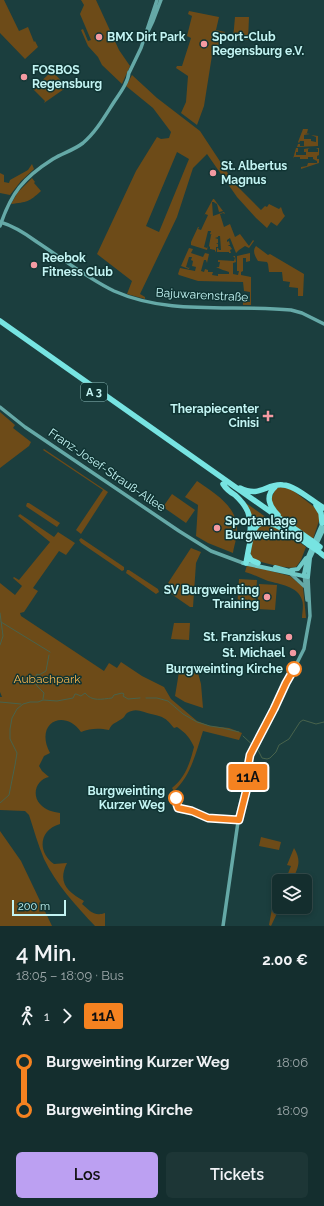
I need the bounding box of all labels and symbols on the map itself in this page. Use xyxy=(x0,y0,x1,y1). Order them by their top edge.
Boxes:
place label: BMX Dirt Park xyxy=(107,30,186,44)
place label: Sport-Club Regensburg e.V. xyxy=(212,30,304,58)
marker: BMX Dirt Park xyxy=(94,32,104,42)
marker: Sport-Club Regensburg e.V. xyxy=(199,39,209,49)
place label: FOSBOS Regensburg xyxy=(32,63,102,91)
marker: FOSBOS Regensburg xyxy=(19,72,29,82)
place label: St. Albertus Magnus xyxy=(221,159,287,187)
marker: St. Albertus Magnus xyxy=(208,168,218,178)
place label: Reebok Fitness Club xyxy=(42,251,113,279)
marker: Reebok Fitness Club xyxy=(29,260,39,270)
street label: Bajuwarenstraße xyxy=(155,286,249,304)
road number: A 3 xyxy=(81,383,107,401)
place label: Therapiecenter Cinisi xyxy=(170,402,259,430)
marker: Therapiecenter Cinisi xyxy=(262,410,274,422)
street label: Franz-Josef-Strauß-Allee xyxy=(46,426,168,514)
place label: Sportanlage Burgweinting xyxy=(225,514,303,542)
marker: Sportanlage Burgweinting xyxy=(212,523,222,533)
place label: SV Burgweinting Training xyxy=(164,583,259,611)
marker: SV Burgweinting Training xyxy=(262,592,272,602)
place label: St. Franziskus xyxy=(203,630,281,644)
marker: St. Franziskus xyxy=(284,632,294,642)
place label: St. Michael xyxy=(222,646,285,660)
marker: St. Michael xyxy=(288,648,298,658)
marker: Burgweinting Kirche xyxy=(286,661,302,677)
place label: Burgweinting Kirche xyxy=(166,662,283,676)
park label: Aubachpark xyxy=(13,672,81,686)
line badge: 11A xyxy=(225,764,271,790)
place label: Burgweinting Kurzer Weg xyxy=(87,784,165,812)
marker: Burgweinting Kurzer Weg xyxy=(168,790,184,806)
scale bar xyxy=(12,898,66,917)

